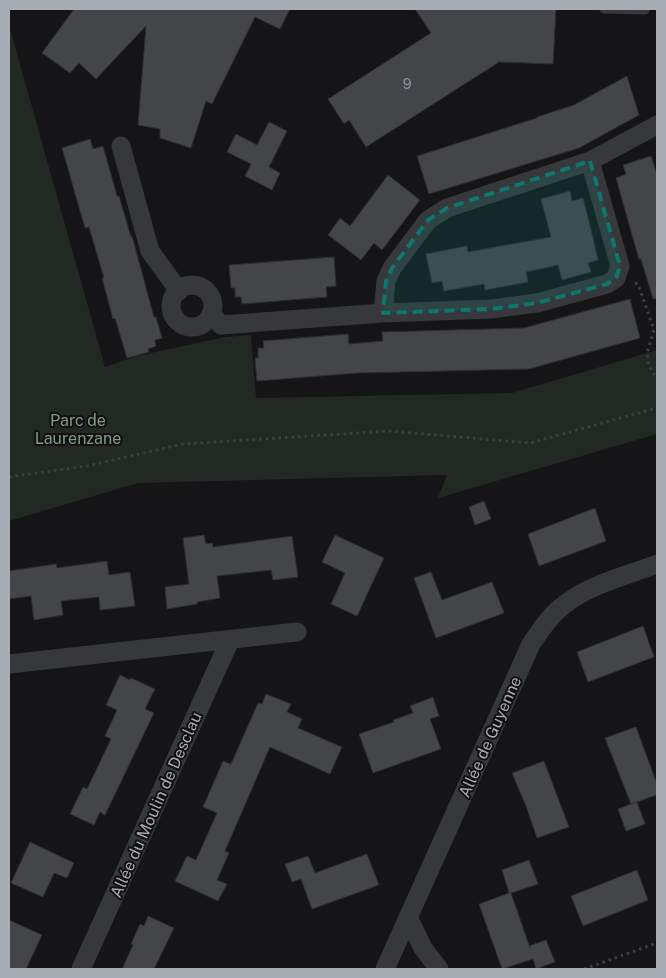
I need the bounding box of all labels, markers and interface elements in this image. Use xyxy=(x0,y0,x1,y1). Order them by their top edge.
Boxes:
house number: 9 xyxy=(403,76,412,92)
park label: Parc de Laurenzane xyxy=(35,411,121,448)
street label: Allée de Guyenne xyxy=(455,674,525,800)
street label: Allée du Moulin de Desclau xyxy=(106,709,206,901)

